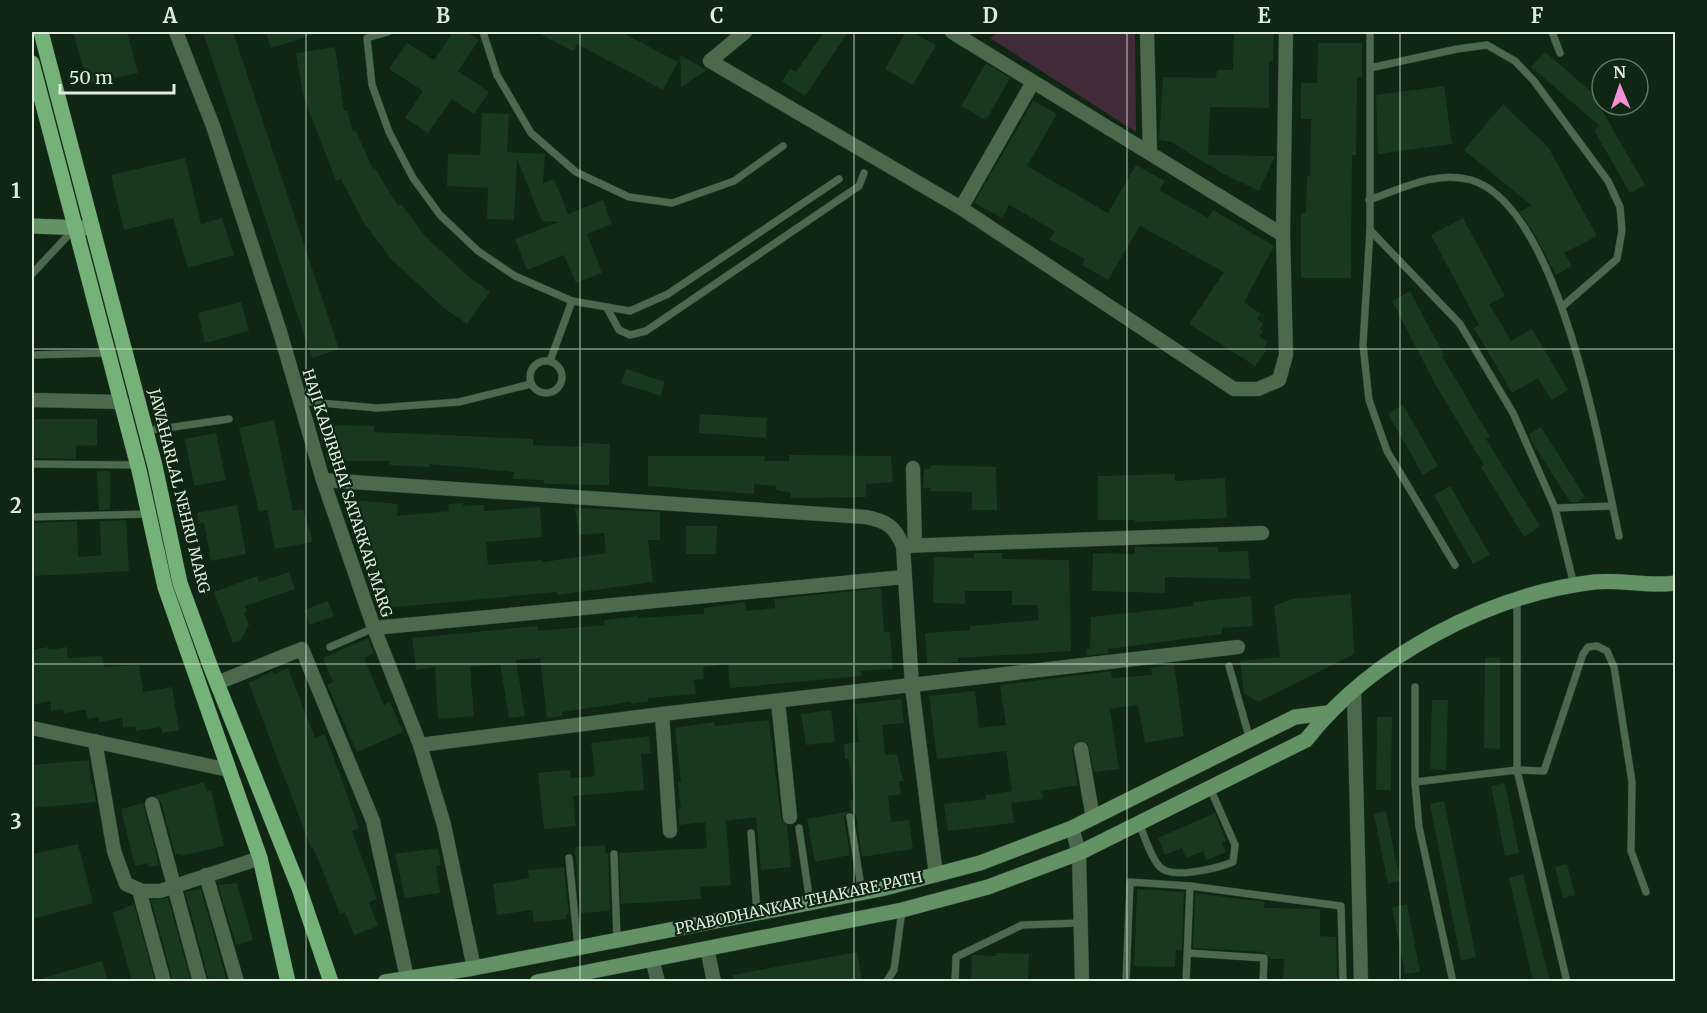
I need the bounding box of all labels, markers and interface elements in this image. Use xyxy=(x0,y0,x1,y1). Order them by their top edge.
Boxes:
text: A xyxy=(162,3,178,28)
text: B xyxy=(436,3,450,28)
text: C xyxy=(710,3,724,28)
text: D xyxy=(982,3,998,28)
text: E xyxy=(1257,3,1271,28)
text: F xyxy=(1531,3,1544,28)
scale bar xyxy=(60,57,174,95)
north arrow xyxy=(1590,57,1650,117)
text: N xyxy=(1613,62,1627,82)
text: 50 m xyxy=(69,66,113,89)
text: 1 xyxy=(11,178,21,203)
street label: HAJI KADIRBHAI SATARKAR MARG xyxy=(298,366,397,619)
street label: JAWAHARLAL NEHRU MARG xyxy=(145,386,214,595)
text: 2 xyxy=(10,493,22,518)
text: 3 xyxy=(10,809,22,834)
street label: PRABODHANKAR THAKARE PATH xyxy=(673,867,924,938)

